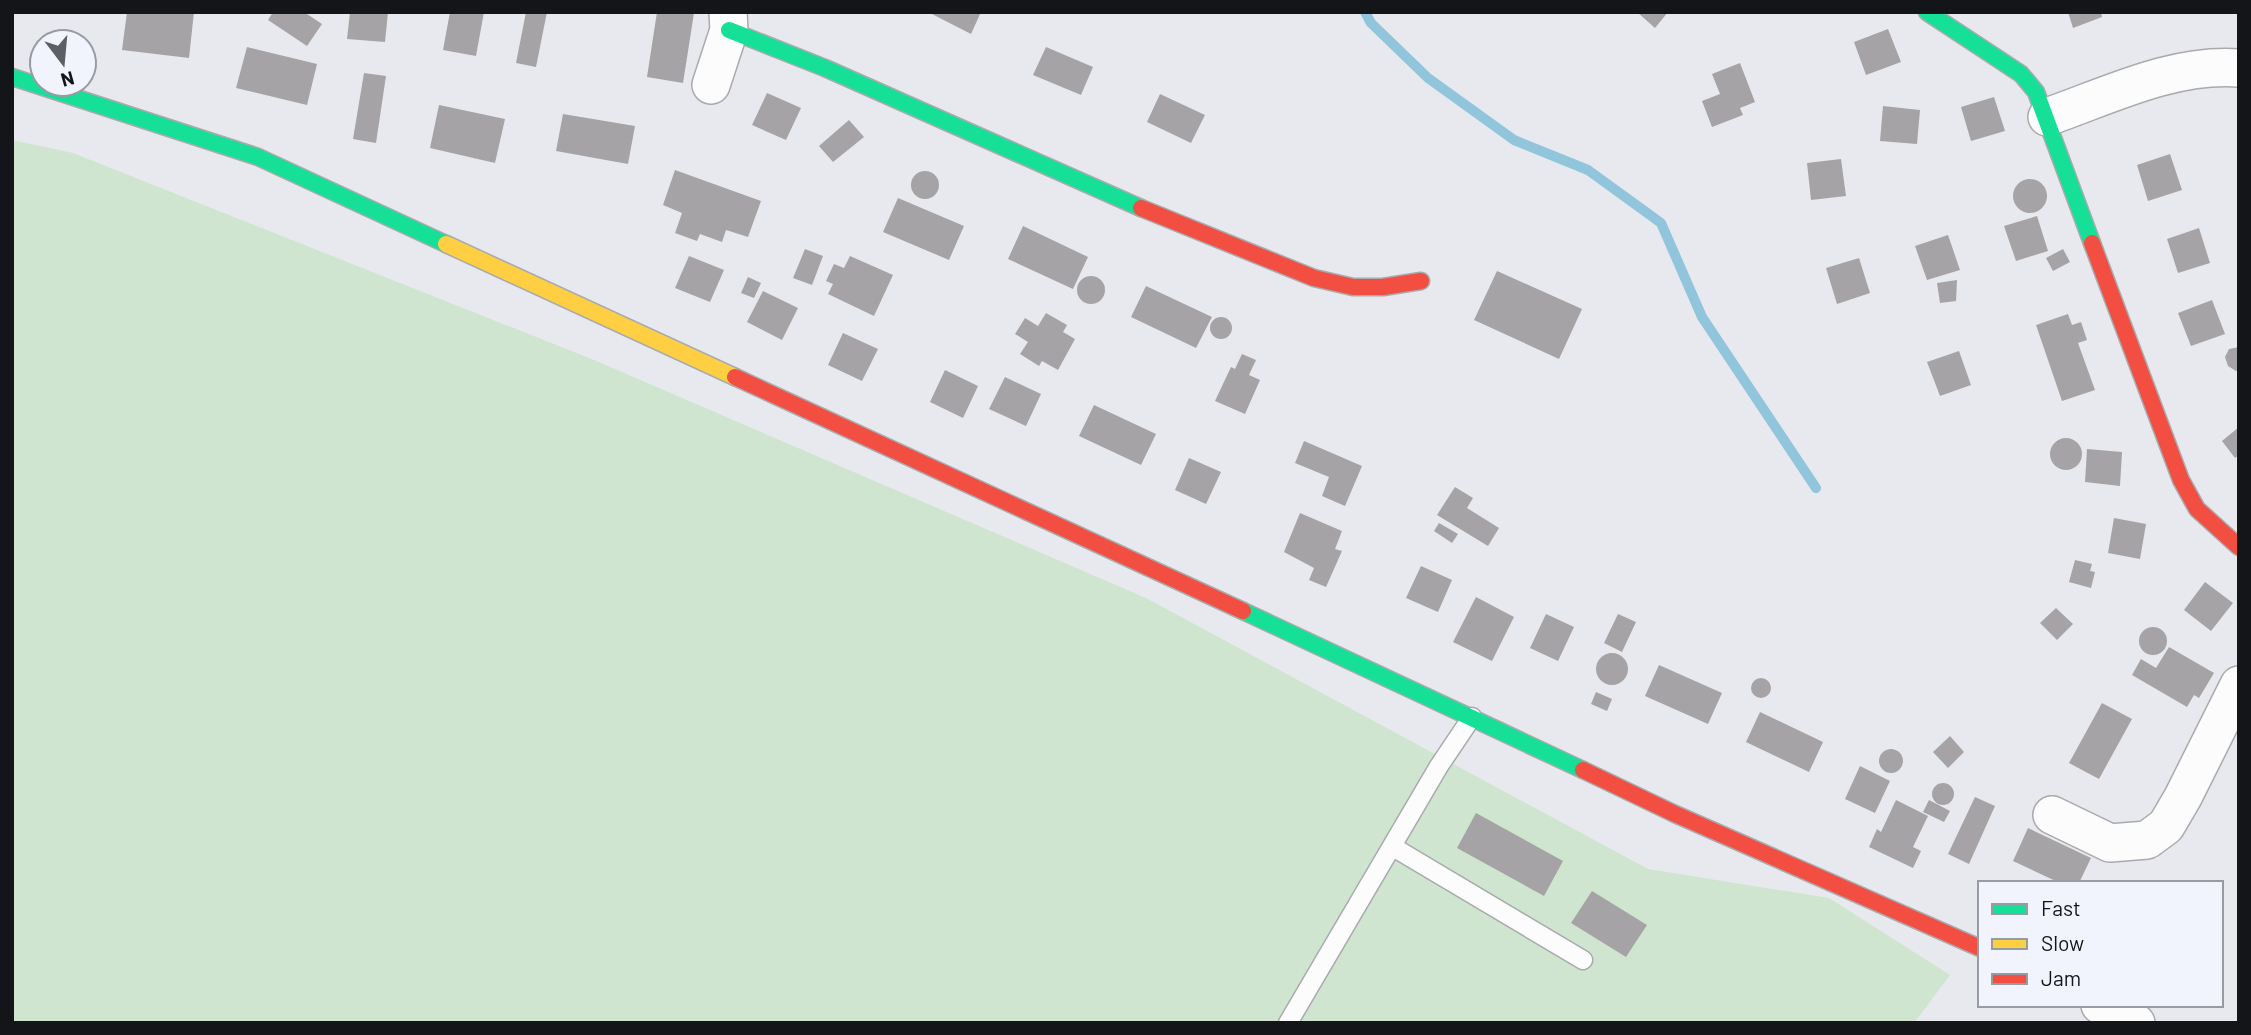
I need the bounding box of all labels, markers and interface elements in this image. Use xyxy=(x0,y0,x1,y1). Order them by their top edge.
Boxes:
north arrow xyxy=(28,28,98,98)
text: N xyxy=(59,67,77,93)
legend xyxy=(1978,881,2223,1007)
text: Fast xyxy=(2041,895,2081,920)
text: Slow xyxy=(2041,930,2084,955)
text: Jam xyxy=(2041,965,2081,990)

